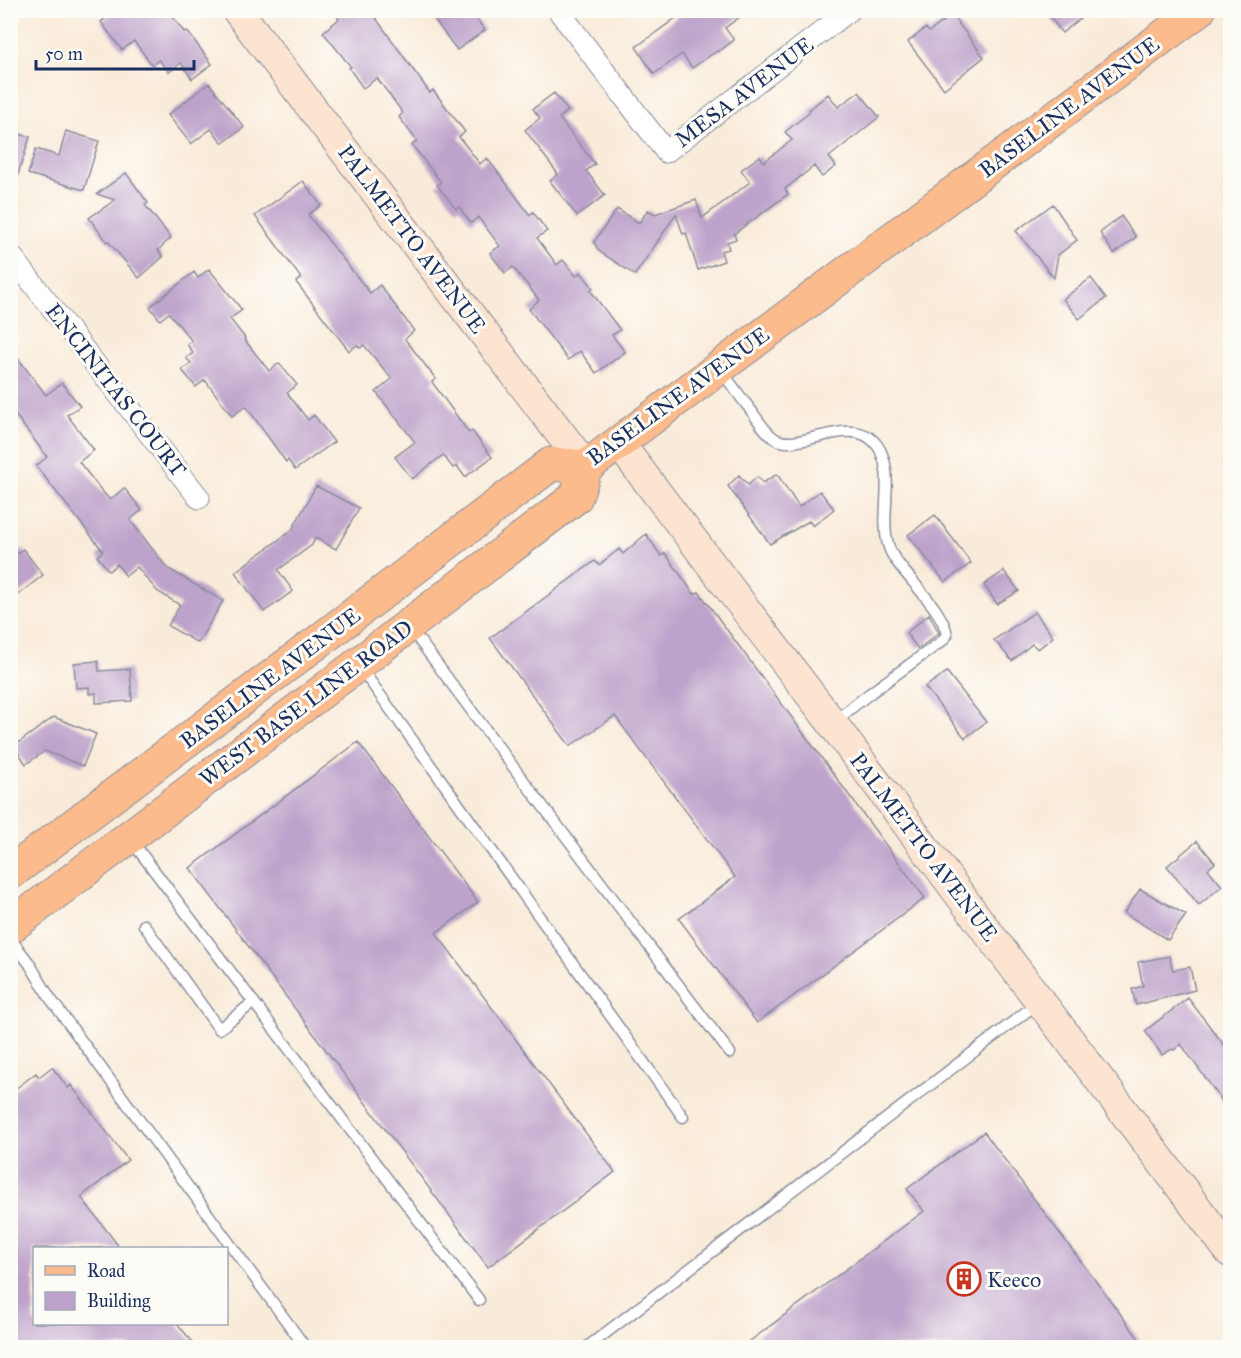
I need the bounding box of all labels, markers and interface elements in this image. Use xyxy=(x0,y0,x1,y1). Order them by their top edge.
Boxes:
street label: BASELINE AVENUE xyxy=(974,30,1165,184)
street label: MESA AVENUE xyxy=(669,31,819,153)
scale bar xyxy=(36,33,194,71)
text: 50 m xyxy=(45,43,83,65)
street label: PALMETTO AVENUE xyxy=(332,139,492,339)
street label: ENCINITAS COURT xyxy=(40,298,192,482)
street label: BASELINE AVENUE xyxy=(582,321,775,471)
street label: BASELINE AVENUE xyxy=(175,601,366,755)
street label: WEST BASE LINE ROAD xyxy=(194,614,418,792)
street label: PALMETTO AVENUE xyxy=(844,747,1004,947)
legend xyxy=(33,1247,228,1325)
text: Road xyxy=(87,1260,125,1282)
building icon: Keeco xyxy=(946,1261,982,1297)
place label: Keeco xyxy=(987,1266,1041,1293)
text: Building xyxy=(87,1290,151,1313)

